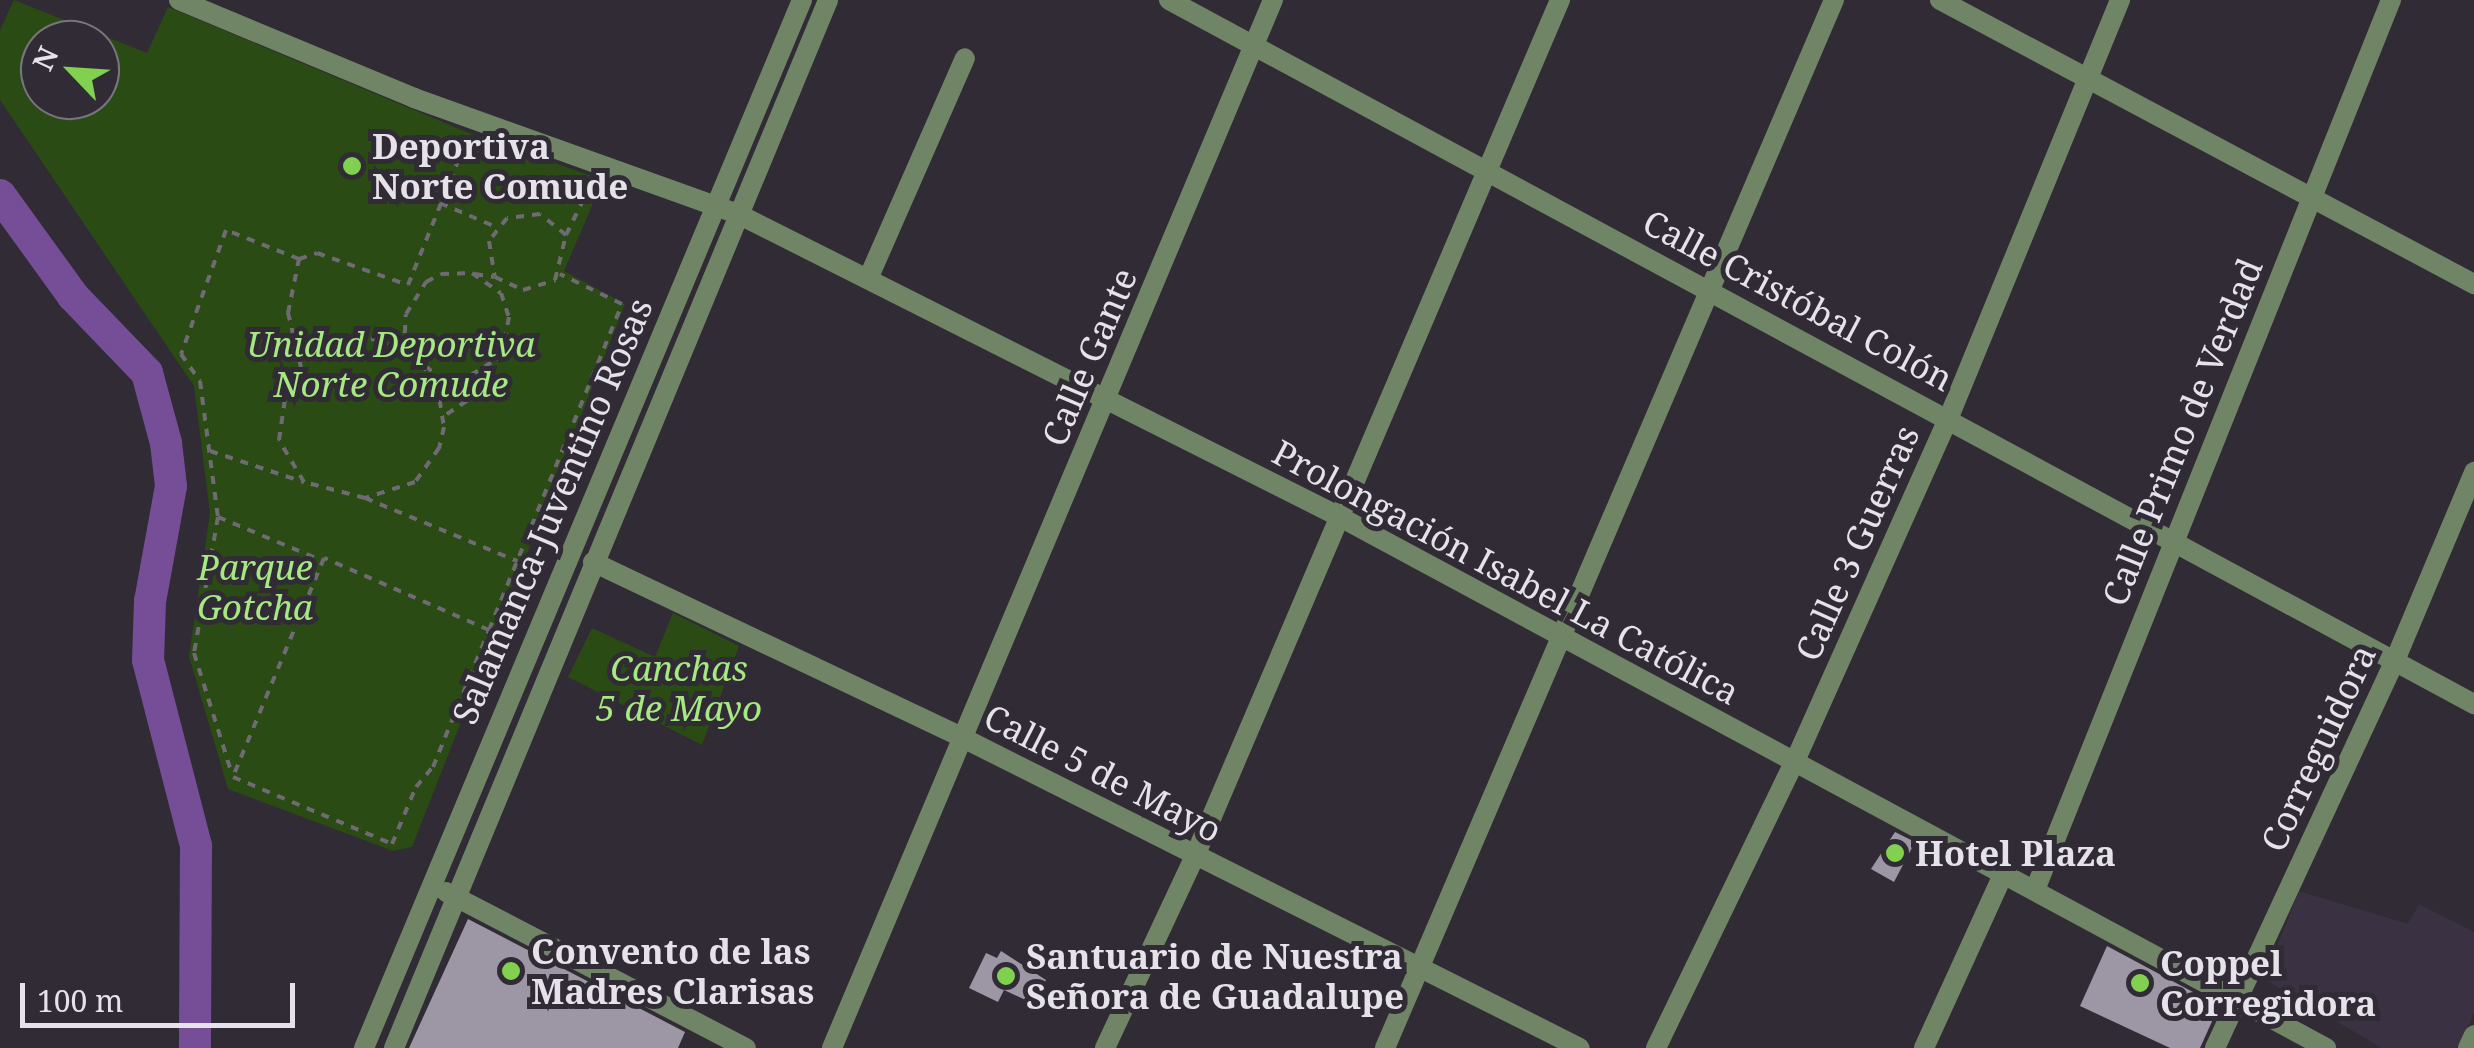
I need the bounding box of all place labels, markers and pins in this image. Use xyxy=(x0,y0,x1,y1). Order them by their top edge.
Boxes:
place label: Deportiva Norte Comude xyxy=(372,125,628,207)
marker: Deportiva Norte Comude xyxy=(341,155,363,177)
place label: Hotel Plaza xyxy=(1915,832,2116,874)
marker: Hotel Plaza xyxy=(1884,842,1906,864)
place label: Convento de las Madres Clarisas xyxy=(531,930,814,1012)
place label: Santuario de Nuestra Señora de Guadalupe xyxy=(1026,935,1404,1017)
place label: Coppel Corregidora xyxy=(2160,942,2376,1024)
marker: Convento de las Madres Clarisas xyxy=(500,960,522,982)
marker: Santuario de Nuestra Señora de Guadalupe xyxy=(995,965,1017,987)
marker: Coppel Corregidora xyxy=(2129,972,2151,994)

